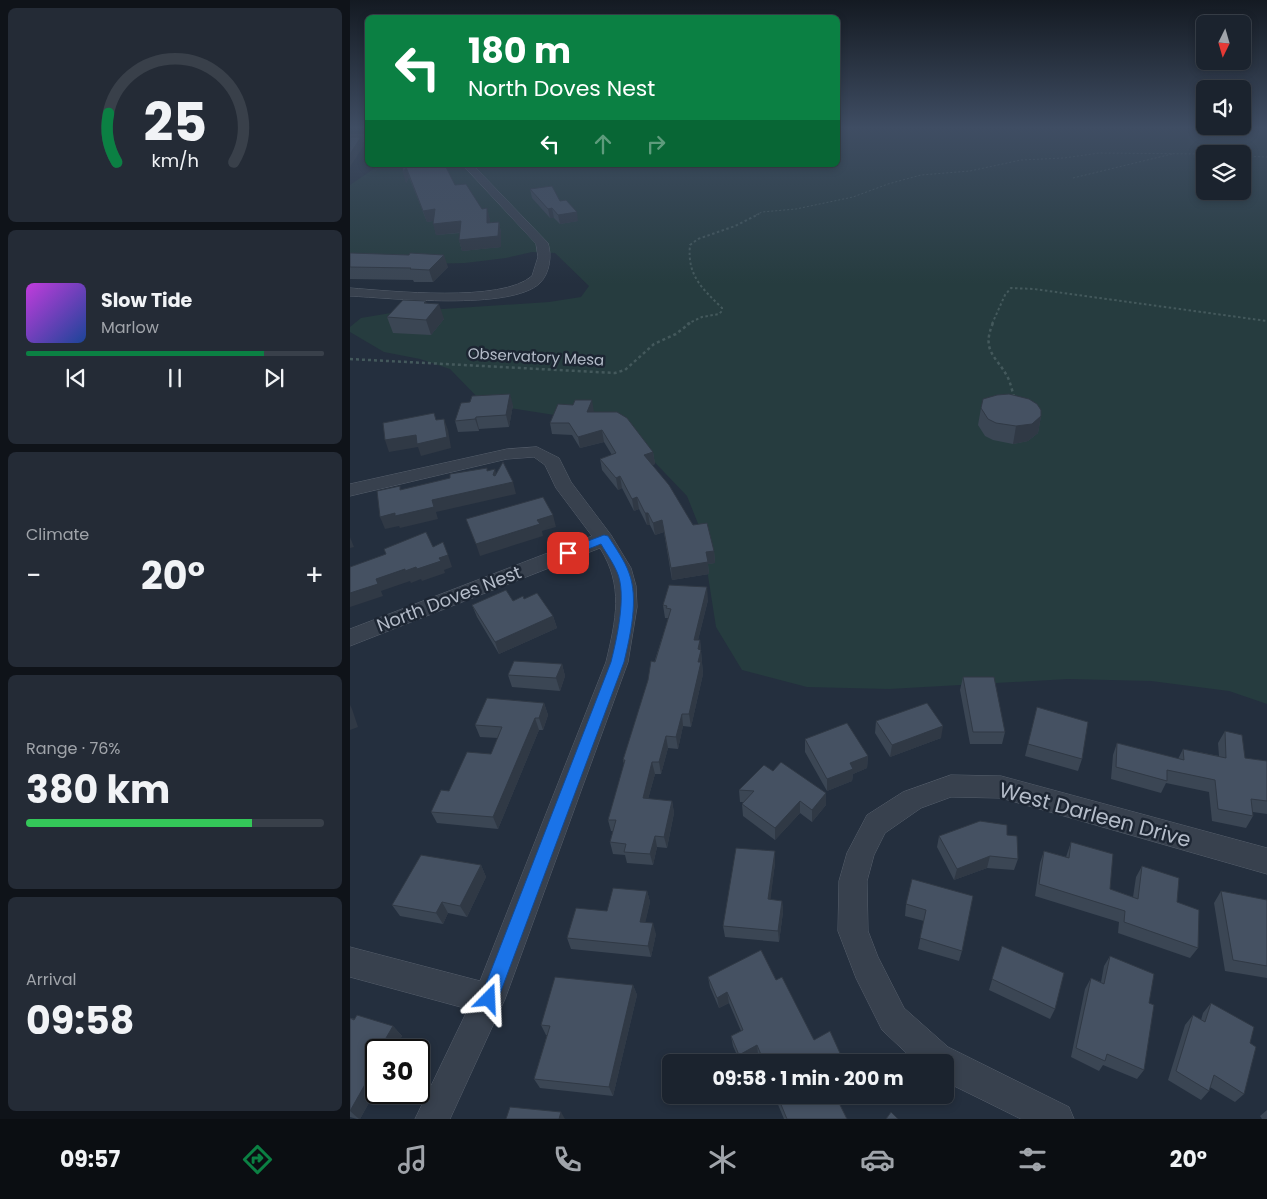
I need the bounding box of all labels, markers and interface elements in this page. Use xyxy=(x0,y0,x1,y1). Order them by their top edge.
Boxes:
north arrow xyxy=(1196,15,1251,70)
map controls xyxy=(1196,15,1251,200)
text: 180 m xyxy=(468,26,571,75)
icon: left xyxy=(385,35,450,100)
text: North Doves Nest xyxy=(468,73,655,104)
button: sound xyxy=(1196,80,1251,135)
text: 25 xyxy=(143,86,207,159)
icon: left xyxy=(536,130,564,158)
icon: ahead xyxy=(589,130,617,158)
icon: right xyxy=(642,130,670,158)
button: layers xyxy=(1196,145,1251,200)
text: km/h xyxy=(151,148,199,173)
text: Slow Tide xyxy=(101,287,192,314)
text: Marlow xyxy=(101,316,159,339)
street label: Observatory Mesa xyxy=(467,342,605,371)
icon: previous xyxy=(62,364,90,392)
icon: pause xyxy=(161,364,189,392)
icon: next xyxy=(260,364,288,392)
text: Climate xyxy=(26,523,89,546)
pin xyxy=(547,532,589,574)
icon: arrive xyxy=(554,539,582,567)
text: 20° xyxy=(141,549,205,602)
text: − xyxy=(26,556,41,595)
text: + xyxy=(305,556,324,595)
street label: North Doves Nest xyxy=(373,559,525,638)
text: Range · 76% xyxy=(26,737,121,760)
text: 380 km xyxy=(26,763,170,816)
street label: West Darleen Drive xyxy=(996,775,1194,854)
text: Arrival xyxy=(26,968,76,991)
position arrow xyxy=(462,972,514,1024)
text: 09:58 xyxy=(26,994,134,1047)
speed limit sign: 30 xyxy=(365,1039,430,1104)
text: 09:58 · 1 min · 200 m xyxy=(712,1065,904,1092)
icon: directions xyxy=(240,1142,275,1177)
icon: music xyxy=(395,1142,430,1177)
icon: phone xyxy=(550,1142,585,1177)
icon: climate xyxy=(705,1142,740,1177)
icon: car xyxy=(860,1142,895,1177)
icon: filters xyxy=(1015,1142,1050,1177)
text: 09:57 xyxy=(60,1144,120,1175)
text: 20° xyxy=(1170,1144,1207,1175)

